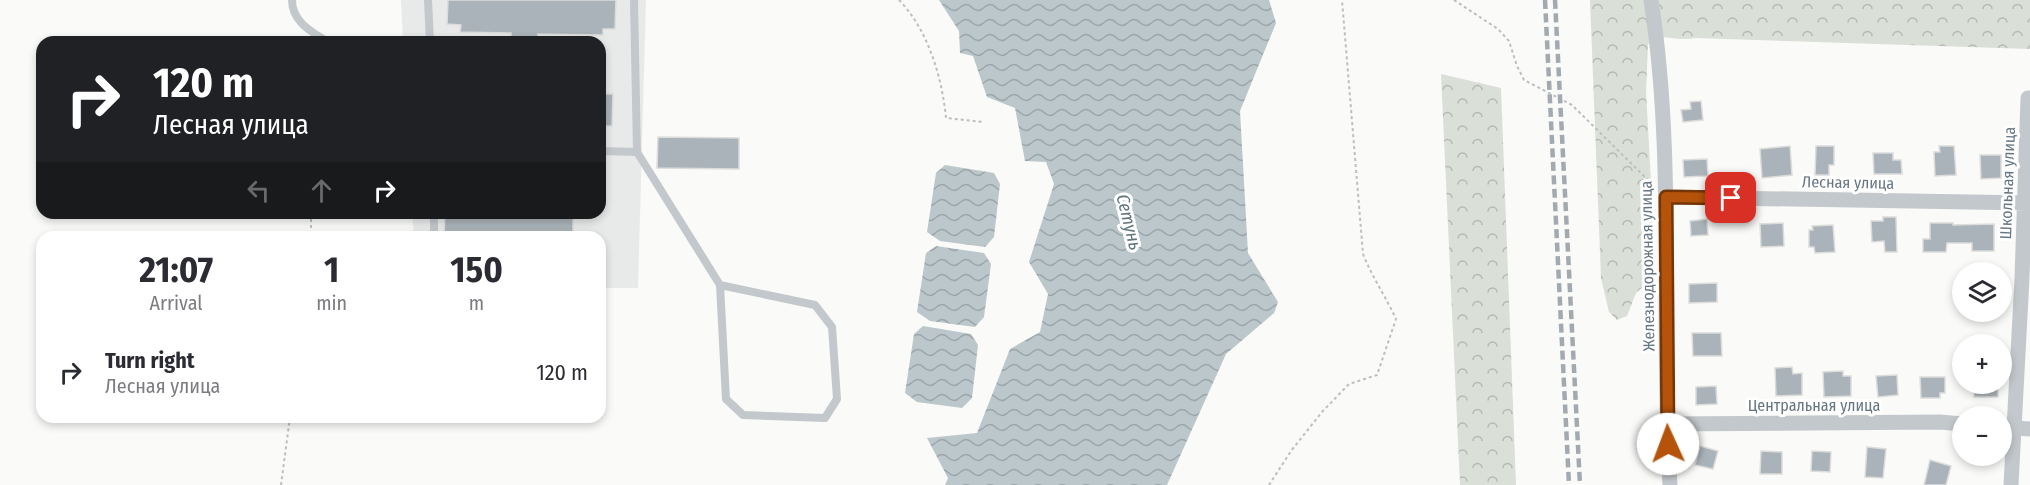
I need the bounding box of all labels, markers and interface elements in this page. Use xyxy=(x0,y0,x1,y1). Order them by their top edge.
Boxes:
text: 120 m xyxy=(153,58,254,108)
icon: right xyxy=(54,60,132,138)
text: Лесная улица xyxy=(153,109,309,141)
street label: Школьная улица xyxy=(1996,126,2019,240)
pin xyxy=(1705,172,1756,223)
street label: Лесная улица xyxy=(1802,172,1894,193)
icon: left xyxy=(242,174,275,207)
icon: ahead xyxy=(305,174,338,207)
icon: right xyxy=(368,174,401,207)
street label: Железнодорожная улица xyxy=(1637,180,1658,351)
icon: arrive xyxy=(1714,181,1747,214)
water label: Сетунь xyxy=(1111,192,1147,252)
text: 21:07 xyxy=(139,248,213,292)
text: 1 xyxy=(324,248,339,292)
text: 150 xyxy=(450,248,503,292)
map controls xyxy=(1952,262,2012,466)
button: layers xyxy=(1952,262,2012,322)
text: Arrival xyxy=(150,291,203,315)
text: min xyxy=(316,291,347,315)
text: m xyxy=(469,291,484,315)
button: + xyxy=(1952,334,2012,394)
text: Turn right xyxy=(105,347,194,374)
icon: right xyxy=(54,356,87,389)
text: 120 m xyxy=(536,359,588,386)
text: Лесная улица xyxy=(105,374,220,398)
street label: Центральная улица xyxy=(1748,396,1880,415)
button: − xyxy=(1952,406,2012,466)
position arrow xyxy=(1636,412,1700,476)

